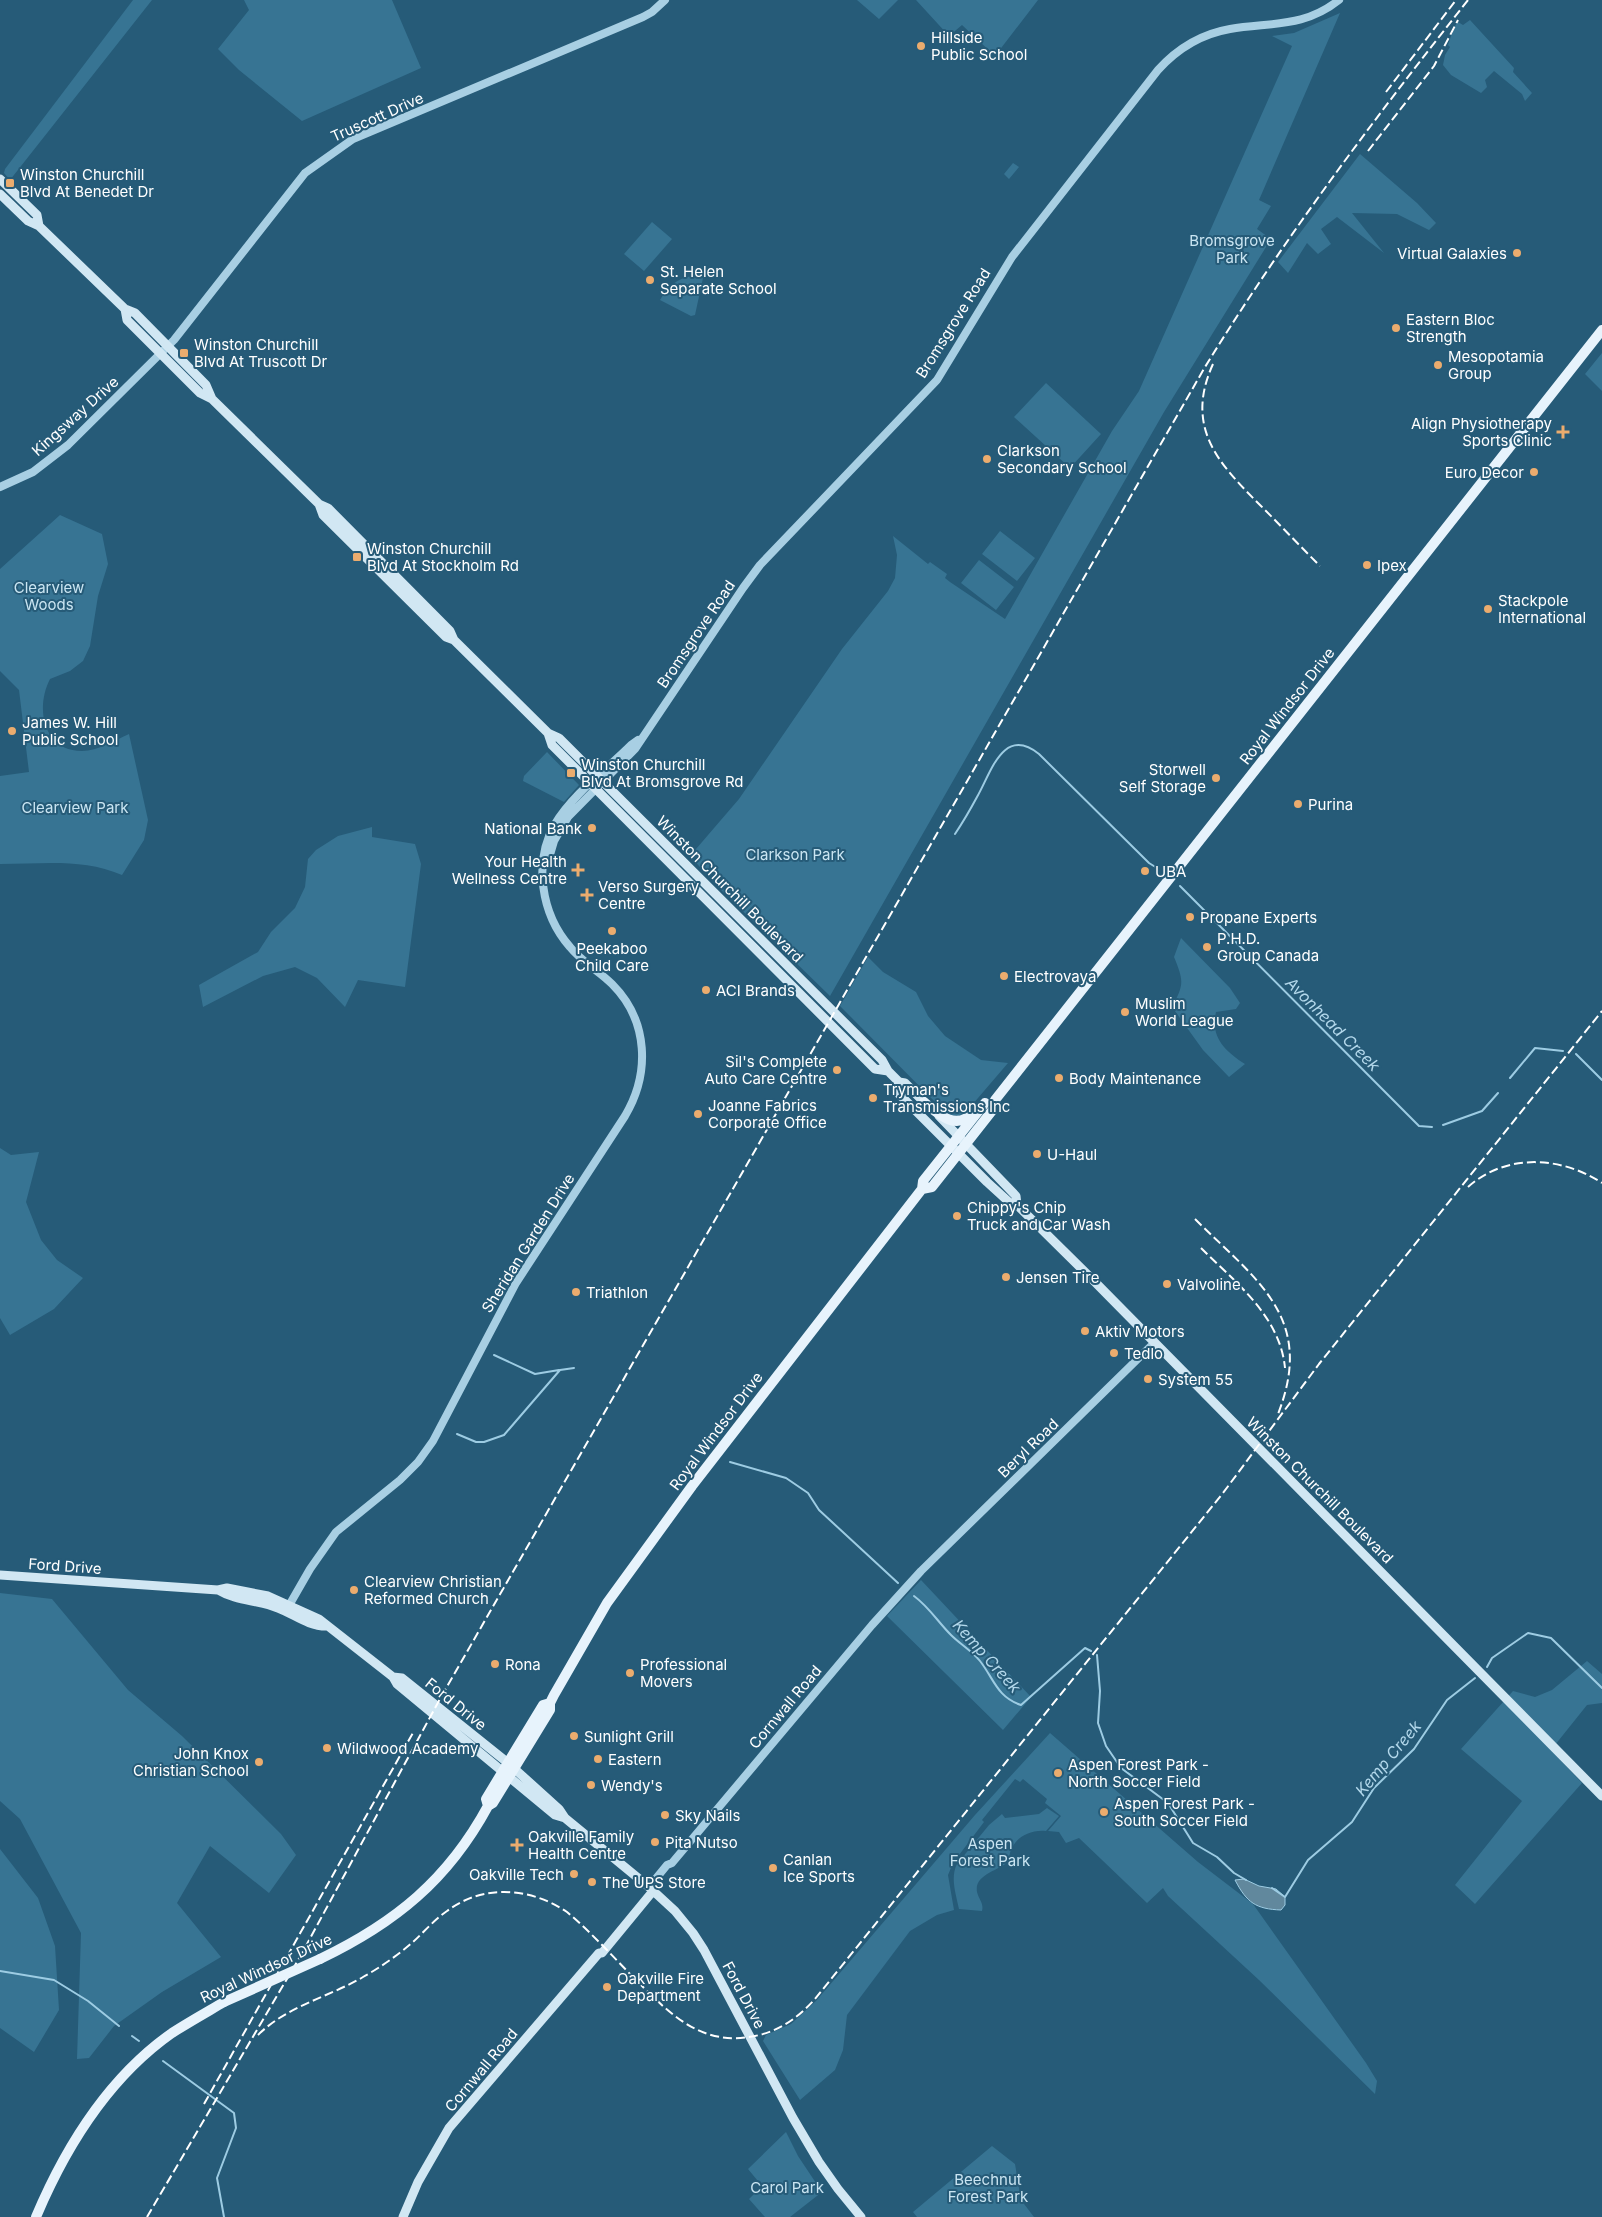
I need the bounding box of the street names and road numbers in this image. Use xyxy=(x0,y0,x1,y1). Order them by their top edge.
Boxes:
street label: Truscott Drive xyxy=(328,88,426,146)
street label: Bromsgrove Road xyxy=(912,265,994,381)
street label: Kingsway Drive xyxy=(28,372,122,460)
street label: Bromsgrove Road xyxy=(653,577,739,691)
street label: Royal Windsor Drive xyxy=(1235,644,1339,768)
street label: Winston Churchill Boulevard xyxy=(653,812,807,966)
street label: Sheridan Garden Drive xyxy=(477,1170,579,1316)
street label: Royal Windsor Drive xyxy=(665,1368,767,1494)
street label: Winston Churchill Boulevard xyxy=(1243,1413,1397,1567)
street label: Beryl Road xyxy=(994,1414,1062,1482)
street label: Ford Drive xyxy=(28,1554,102,1578)
street label: Cornwall Road xyxy=(745,1661,825,1753)
street label: Ford Drive xyxy=(422,1674,490,1734)
street label: Royal Windsor Drive xyxy=(197,1929,335,2007)
street label: Ford Drive xyxy=(718,1958,770,2032)
street label: Cornwall Road xyxy=(441,2024,521,2116)

